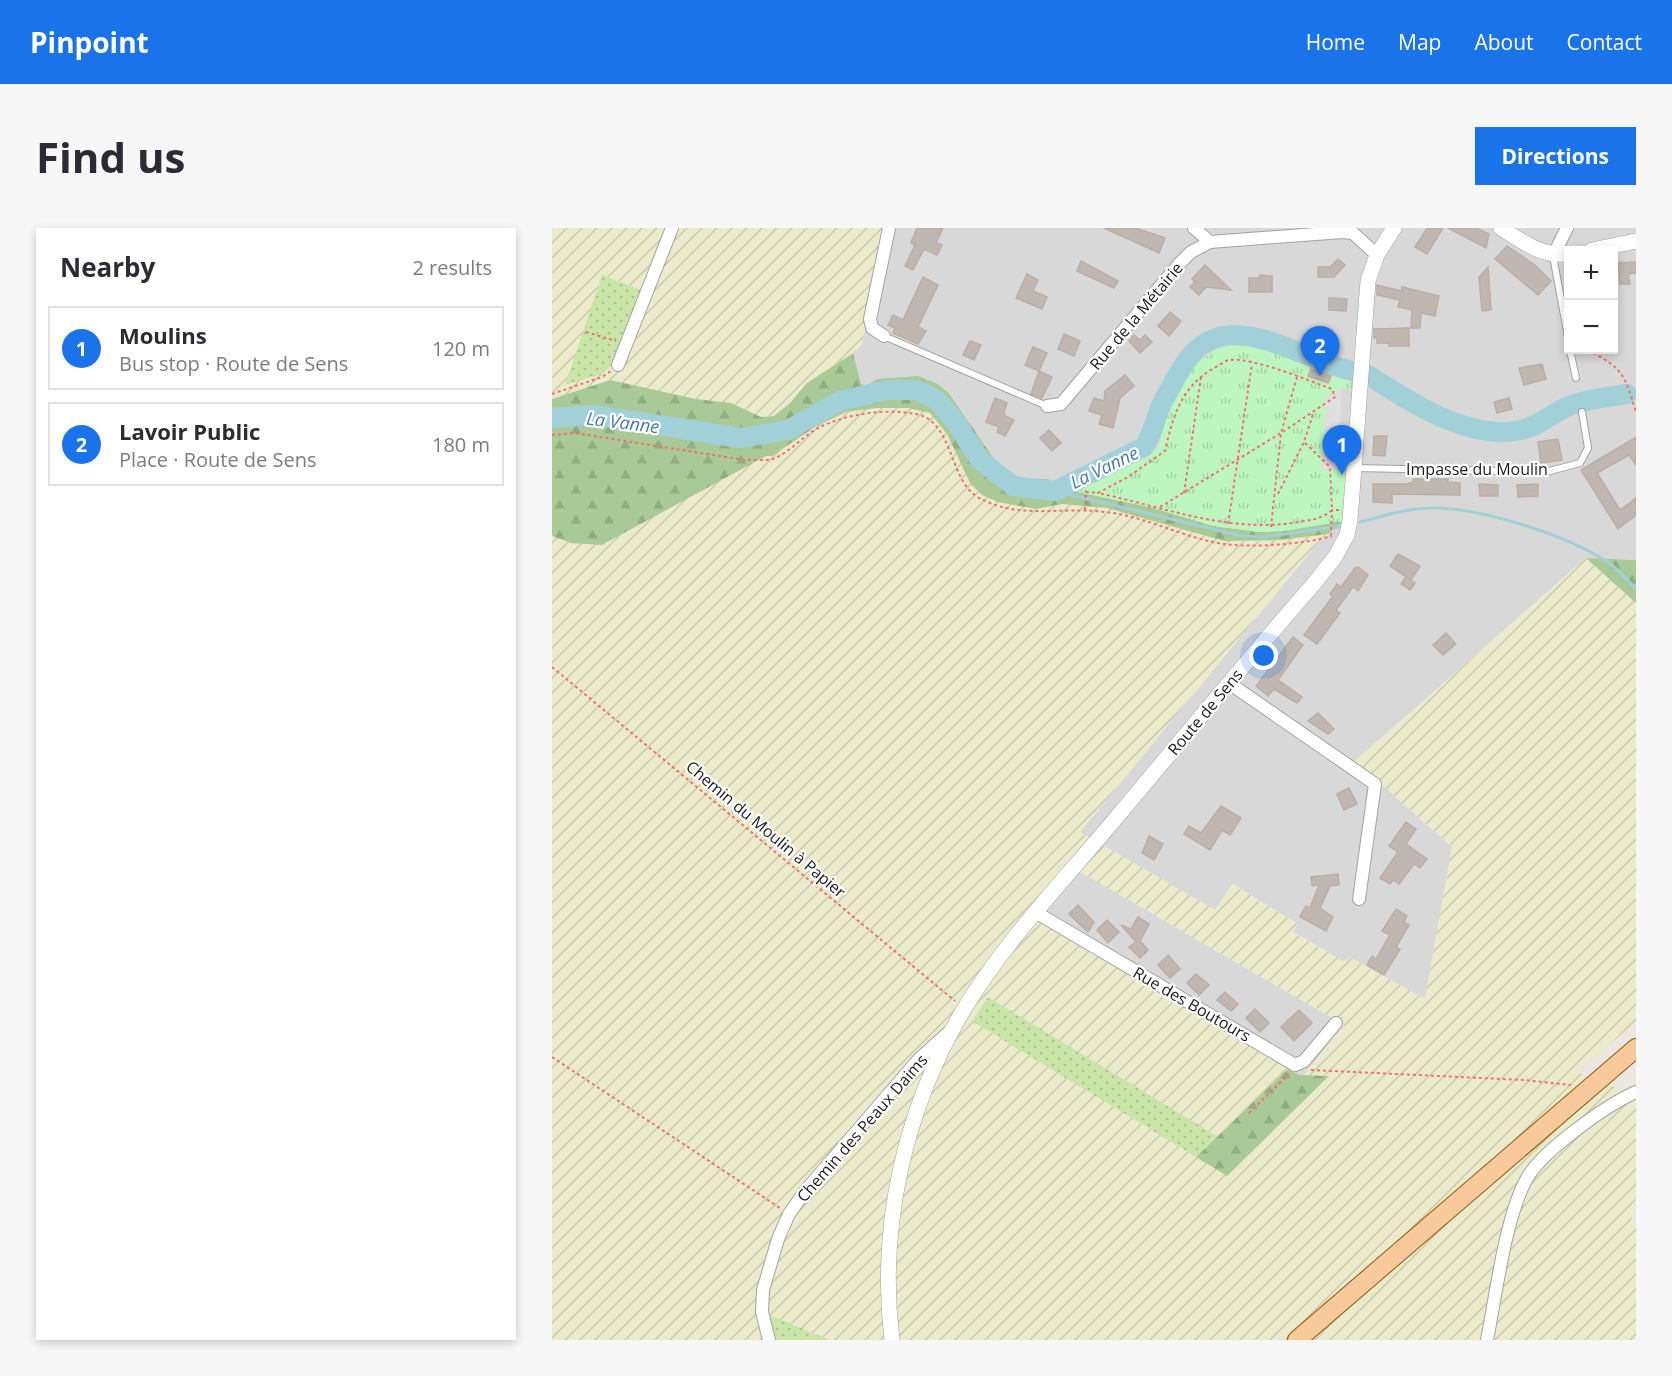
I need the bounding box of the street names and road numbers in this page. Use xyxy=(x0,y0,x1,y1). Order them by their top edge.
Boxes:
street label: Rue de la Métairie xyxy=(1084,257,1188,375)
street label: Impasse du Moulin xyxy=(1406,458,1548,480)
street label: Route de Sens xyxy=(1162,664,1248,760)
street label: Chemin du Moulin à Papier xyxy=(681,756,851,903)
street label: Rue des Boutours xyxy=(1129,961,1255,1047)
street label: Chemin des Peaux Daims xyxy=(792,1049,932,1207)

